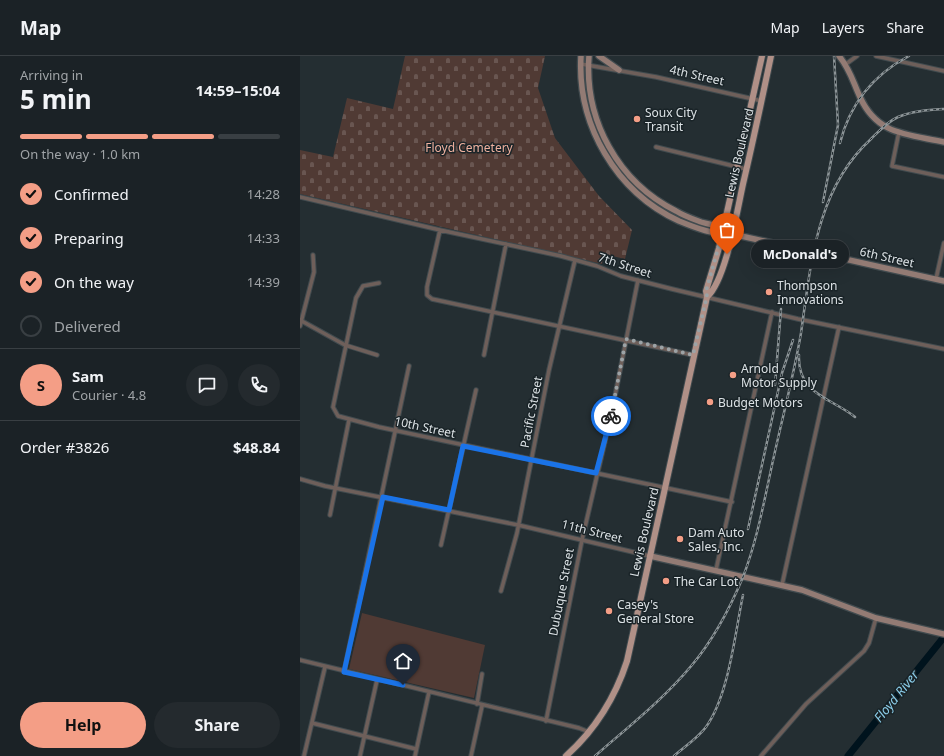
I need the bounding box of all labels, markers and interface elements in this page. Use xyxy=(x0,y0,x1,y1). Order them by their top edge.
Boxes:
text: Map xyxy=(20,15,61,41)
text: Map xyxy=(771,18,800,37)
text: Layers xyxy=(822,18,864,37)
text: Share xyxy=(886,18,924,37)
street label: 4th Street xyxy=(668,61,726,90)
text: Arriving in xyxy=(20,66,83,84)
text: 14:59–15:04 xyxy=(195,80,280,100)
text: 5 min xyxy=(20,81,92,117)
place label: Soux City Transit xyxy=(645,104,698,135)
street label: Lewis Boulevard xyxy=(720,107,758,199)
marker: Soux City Transit xyxy=(632,114,642,124)
park label: Floyd Cemetery xyxy=(425,139,514,156)
text: On the way · 1.0 km xyxy=(20,145,140,163)
icon: check xyxy=(20,183,42,205)
text: Confirmed xyxy=(54,184,129,204)
text: 14:28 xyxy=(247,185,280,203)
pin xyxy=(710,213,744,254)
icon: bag xyxy=(716,219,738,241)
icon: check xyxy=(20,227,42,249)
text: Preparing xyxy=(54,228,124,248)
text: 14:33 xyxy=(247,229,280,247)
callout: McDonald's xyxy=(751,240,849,268)
street label: 6th Street xyxy=(858,243,916,272)
text: McDonald's xyxy=(763,245,837,263)
street label: 7th Street xyxy=(596,248,655,282)
icon: check xyxy=(20,271,42,293)
text: On the way xyxy=(54,272,134,292)
text: 14:39 xyxy=(247,273,280,291)
place label: Thompson Innovations xyxy=(777,277,844,308)
marker: Thompson Innovations xyxy=(764,287,774,297)
text: Delivered xyxy=(54,316,121,336)
place label: Arnold Motor Supply xyxy=(741,360,818,391)
button: chat xyxy=(186,364,228,406)
button: phone xyxy=(238,364,280,406)
text: Sam xyxy=(72,366,104,386)
marker: Arnold Motor Supply xyxy=(728,370,738,380)
street label: Pacific Street xyxy=(516,374,546,449)
text: S xyxy=(37,375,45,395)
text: Courier · 4.8 xyxy=(72,386,146,404)
place label: Budget Motors xyxy=(718,394,803,411)
courier xyxy=(591,396,631,436)
marker: Budget Motors xyxy=(705,397,715,407)
icon: bike xyxy=(600,405,622,427)
street label: 10th Street xyxy=(393,412,458,442)
text: Order #3826 xyxy=(20,437,109,457)
text: $48.84 xyxy=(233,437,280,457)
street label: Lewis Boulevard xyxy=(625,486,663,578)
street label: 11th Street xyxy=(560,515,625,547)
place label: Dam Auto Sales, Inc. xyxy=(688,524,745,555)
marker: Dam Auto Sales, Inc. xyxy=(675,534,685,544)
street label: Dubuque Street xyxy=(544,546,578,637)
place label: The Car Lot xyxy=(674,573,739,590)
marker: The Car Lot xyxy=(661,576,671,586)
place label: Casey's General Store xyxy=(617,596,694,627)
marker: Casey's General Store xyxy=(604,606,614,616)
pin xyxy=(386,644,420,685)
icon: home xyxy=(392,650,414,672)
water label: Floyd River xyxy=(869,666,923,726)
button: Help xyxy=(20,702,146,748)
button: Share xyxy=(154,702,280,748)

